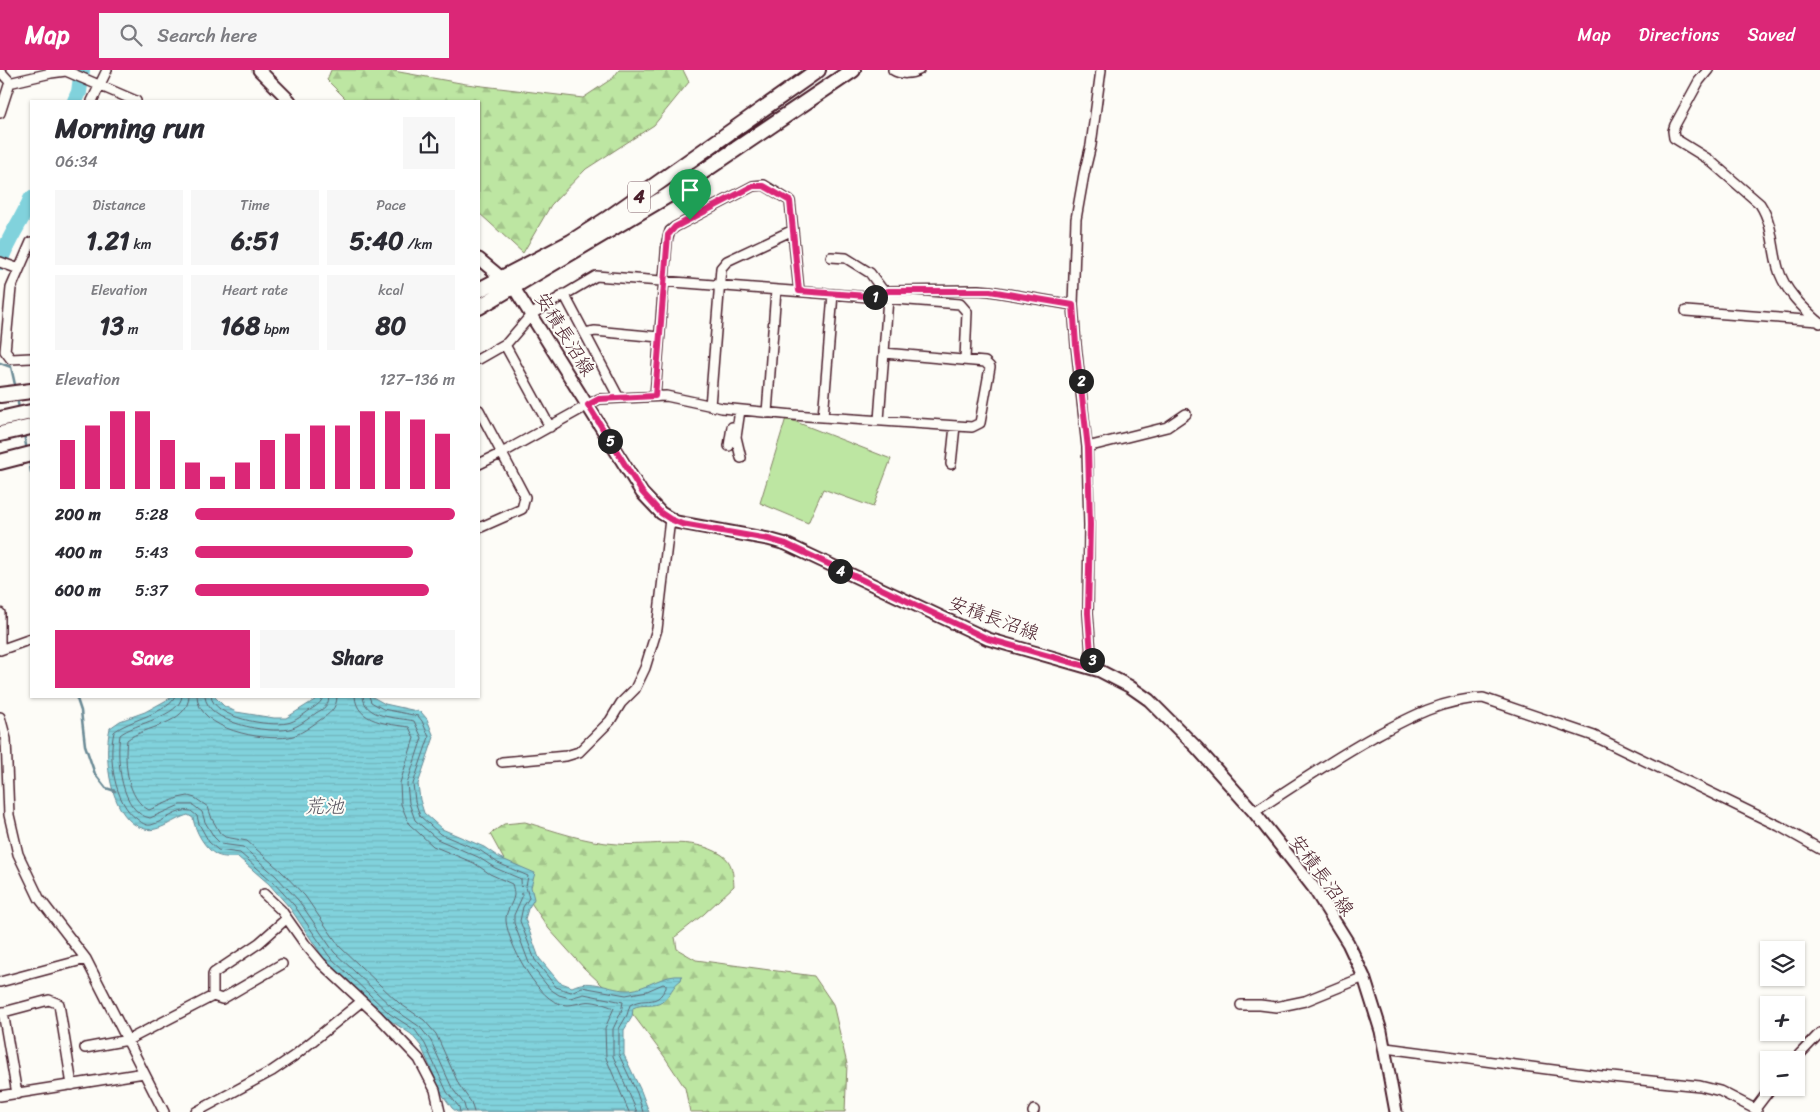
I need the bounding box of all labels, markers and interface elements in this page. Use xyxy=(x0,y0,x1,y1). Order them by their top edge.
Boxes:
search box xyxy=(99,13,449,58)
text: Map xyxy=(25,14,69,56)
text: Search here xyxy=(157,19,257,52)
text: Map xyxy=(1578,19,1611,51)
text: Directions xyxy=(1639,19,1720,51)
text: Saved xyxy=(1748,19,1795,51)
icon: search xyxy=(117,21,145,49)
text: Morning run xyxy=(55,103,205,152)
button: share xyxy=(403,117,455,169)
text: 06:34 xyxy=(55,147,98,176)
pin xyxy=(669,169,711,220)
icon: arrive xyxy=(676,176,704,204)
road number: 4 xyxy=(628,181,650,212)
text: Distance xyxy=(92,193,146,218)
text: Time xyxy=(240,193,270,218)
text: Pace xyxy=(376,193,406,218)
text: 1.21 xyxy=(86,218,130,263)
text: 6:51 xyxy=(231,218,279,263)
text: 5:40 xyxy=(349,218,404,263)
text: km xyxy=(130,232,152,257)
text: /km xyxy=(404,232,433,257)
text: Elevation xyxy=(91,278,147,303)
text: Heart rate xyxy=(222,278,288,303)
text: kcal xyxy=(378,278,404,303)
pin: 1 xyxy=(862,284,888,310)
street label: 安積長沼線 xyxy=(526,285,604,383)
text: 1 xyxy=(872,285,879,310)
text: 13 xyxy=(100,303,124,348)
text: 168 xyxy=(220,303,260,348)
text: 80 xyxy=(376,303,406,348)
text: m xyxy=(124,317,138,342)
text: bpm xyxy=(260,317,290,342)
text: Elevation xyxy=(55,365,120,394)
text: 127–136 m xyxy=(380,365,455,394)
pin: 2 xyxy=(1068,368,1094,394)
text: 2 xyxy=(1077,369,1086,394)
pin: 5 xyxy=(598,428,622,454)
text: 5 xyxy=(606,429,615,454)
text: 200 m xyxy=(55,500,101,529)
text: 5:28 xyxy=(135,500,169,529)
text: 400 m xyxy=(55,538,102,567)
text: 5:43 xyxy=(135,538,168,567)
pin: 4 xyxy=(828,558,852,584)
text: 4 xyxy=(836,559,845,584)
text: 600 m xyxy=(55,576,101,605)
text: 5:37 xyxy=(135,576,168,605)
street label: 安積長沼線 xyxy=(944,586,1044,650)
button: Save xyxy=(55,630,250,688)
button: Share xyxy=(260,630,455,688)
pin: 3 xyxy=(1080,648,1104,672)
text: 3 xyxy=(1089,648,1096,673)
water label: 荒池 xyxy=(304,789,345,824)
street label: 安積長沼線 xyxy=(1281,827,1363,923)
map controls xyxy=(1760,941,1805,1096)
button: layers xyxy=(1760,941,1805,986)
button: + xyxy=(1760,996,1805,1041)
button: − xyxy=(1760,1051,1805,1096)

